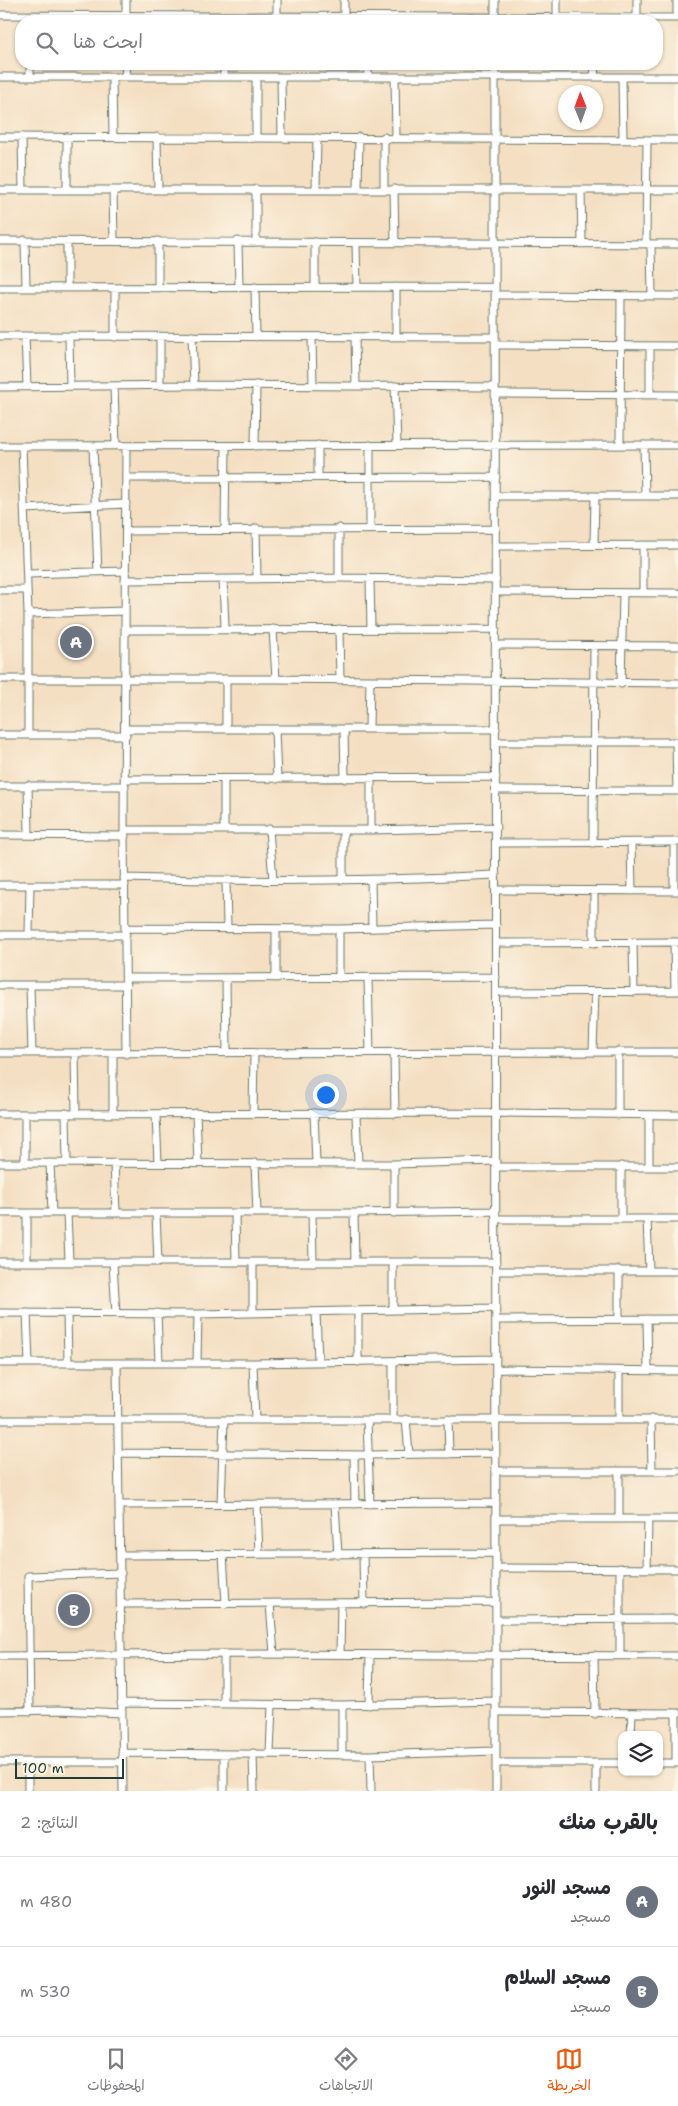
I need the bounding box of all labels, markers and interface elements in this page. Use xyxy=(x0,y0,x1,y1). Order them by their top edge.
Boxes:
search box xyxy=(15,15,663,70)
icon: search xyxy=(33,29,61,57)
text: ابحث هنا xyxy=(73,29,143,54)
north arrow xyxy=(558,85,603,130)
pin: A xyxy=(60,623,92,661)
your location xyxy=(313,1082,339,1108)
pin: B xyxy=(58,1591,90,1629)
map controls xyxy=(618,1731,663,1776)
button: layers xyxy=(618,1731,663,1776)
scale bar xyxy=(15,1756,124,1779)
text: 100 m xyxy=(22,1759,64,1777)
text: بالقرب منك xyxy=(559,1808,658,1836)
text: النتائج: 2 xyxy=(20,1812,78,1833)
text: مسجد النور xyxy=(524,1875,611,1900)
text: 480 m xyxy=(20,1891,72,1912)
text: A xyxy=(636,1891,648,1912)
text: مسجد xyxy=(570,1906,611,1927)
text: مسجد السلام xyxy=(505,1965,611,1990)
text: 530 m xyxy=(20,1981,70,2002)
text: B xyxy=(637,1981,647,2002)
text: مسجد xyxy=(570,1996,611,2017)
tab: المحفوظات xyxy=(87,2045,145,2098)
tab: الاتجاهات xyxy=(319,2045,373,2098)
tab: الخريطة xyxy=(547,2045,591,2098)

